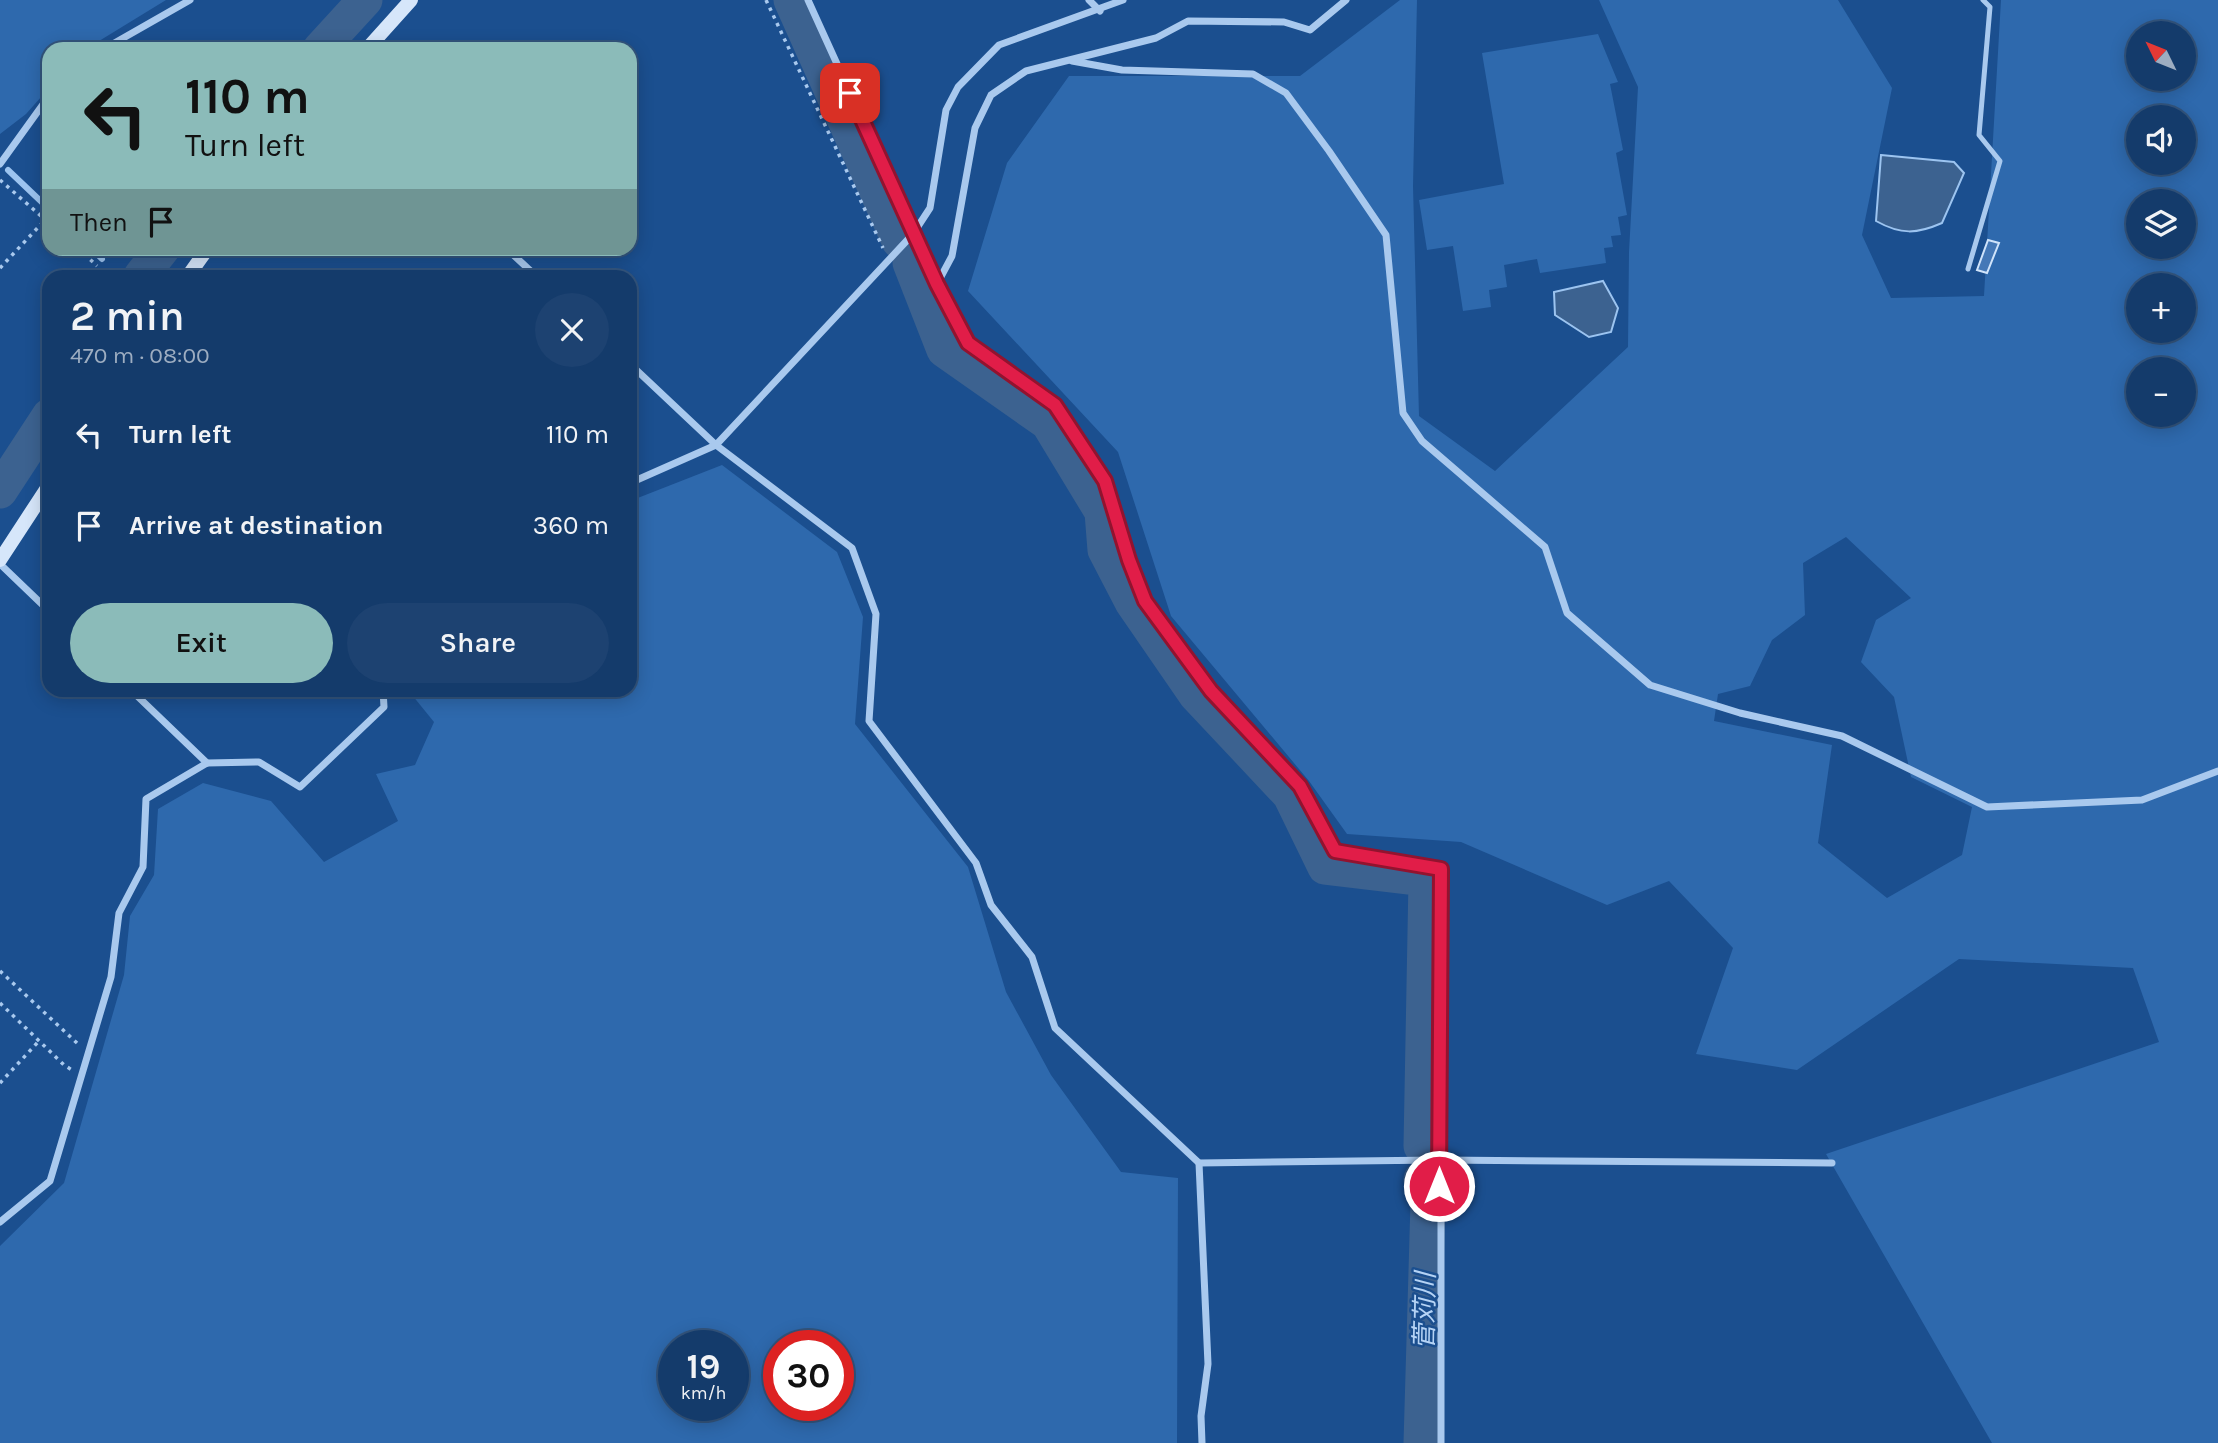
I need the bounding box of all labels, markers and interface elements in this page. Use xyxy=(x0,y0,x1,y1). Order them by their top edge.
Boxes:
north arrow xyxy=(2126,21,2196,91)
map controls xyxy=(2126,21,2196,427)
pin xyxy=(820,63,880,123)
text: 110 m xyxy=(185,68,310,125)
icon: left xyxy=(70,70,161,161)
icon: arrive xyxy=(831,74,869,112)
button: sound xyxy=(2126,105,2196,175)
text: Turn left xyxy=(185,127,305,164)
button: layers xyxy=(2126,189,2196,259)
icon: arrive xyxy=(142,203,180,241)
text: Then xyxy=(70,207,128,238)
button: + xyxy=(2126,273,2196,343)
text: 2 min xyxy=(70,291,185,341)
button: close xyxy=(535,293,609,367)
text: 470 m · 08:00 xyxy=(70,342,210,369)
button: − xyxy=(2126,357,2196,427)
icon: left xyxy=(70,416,108,454)
text: Turn left xyxy=(129,419,231,450)
text: 110 m xyxy=(546,419,609,450)
icon: arrive xyxy=(70,507,108,545)
text: Arrive at destination xyxy=(129,510,383,541)
text: 360 m xyxy=(533,510,609,541)
button: Exit xyxy=(70,603,333,683)
button: Share xyxy=(347,603,609,683)
position arrow xyxy=(1402,1149,1476,1223)
water label: 菅苅川 xyxy=(1409,1269,1441,1350)
speed limit sign: 30 xyxy=(763,1330,854,1421)
text: 19 xyxy=(687,1346,720,1387)
text: km/h xyxy=(681,1382,726,1404)

